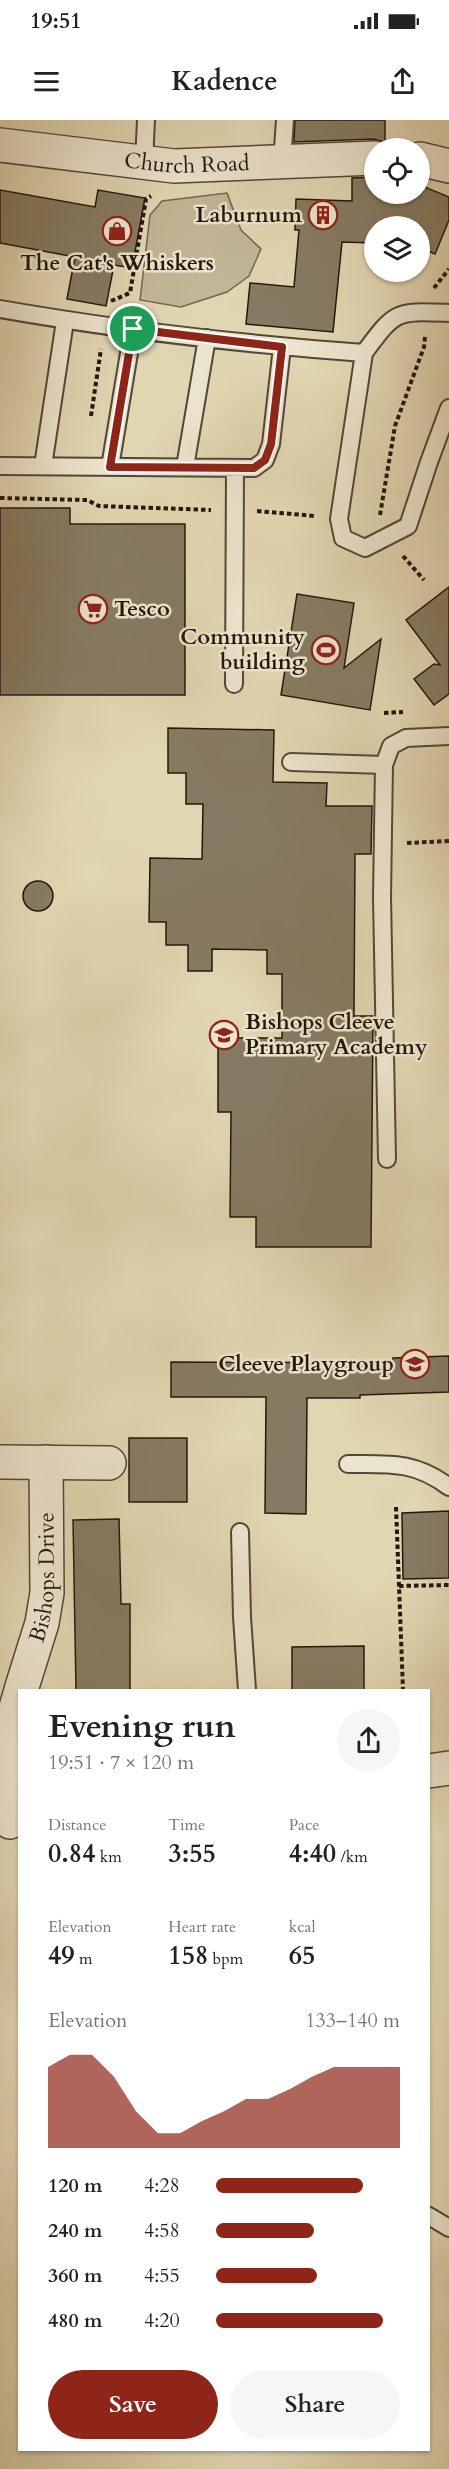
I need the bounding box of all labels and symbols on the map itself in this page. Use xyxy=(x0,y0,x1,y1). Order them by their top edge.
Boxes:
street label: Church Road xyxy=(123,145,250,181)
building icon: Laburnum xyxy=(307,199,339,231)
place label: Laburnum xyxy=(196,200,303,230)
shop icon: The Cat's Whiskers xyxy=(101,215,133,247)
place label: The Cat's Whiskers xyxy=(20,248,214,278)
pin xyxy=(107,303,158,354)
supermarket icon: Tesco xyxy=(77,593,109,625)
place label: Tesco xyxy=(114,594,170,624)
place label: Community building xyxy=(180,622,306,677)
sports icon: Community building xyxy=(310,634,342,666)
place label: Bishops Cleeve Primary Academy xyxy=(245,1007,428,1062)
school or university icon: Bishops Cleeve Primary Academy xyxy=(208,1019,240,1051)
school or university icon: Cleeve Playgroup xyxy=(399,1348,431,1380)
place label: Cleeve Playgroup xyxy=(218,1349,394,1379)
street label: Bishops Drive xyxy=(22,1512,62,1646)

